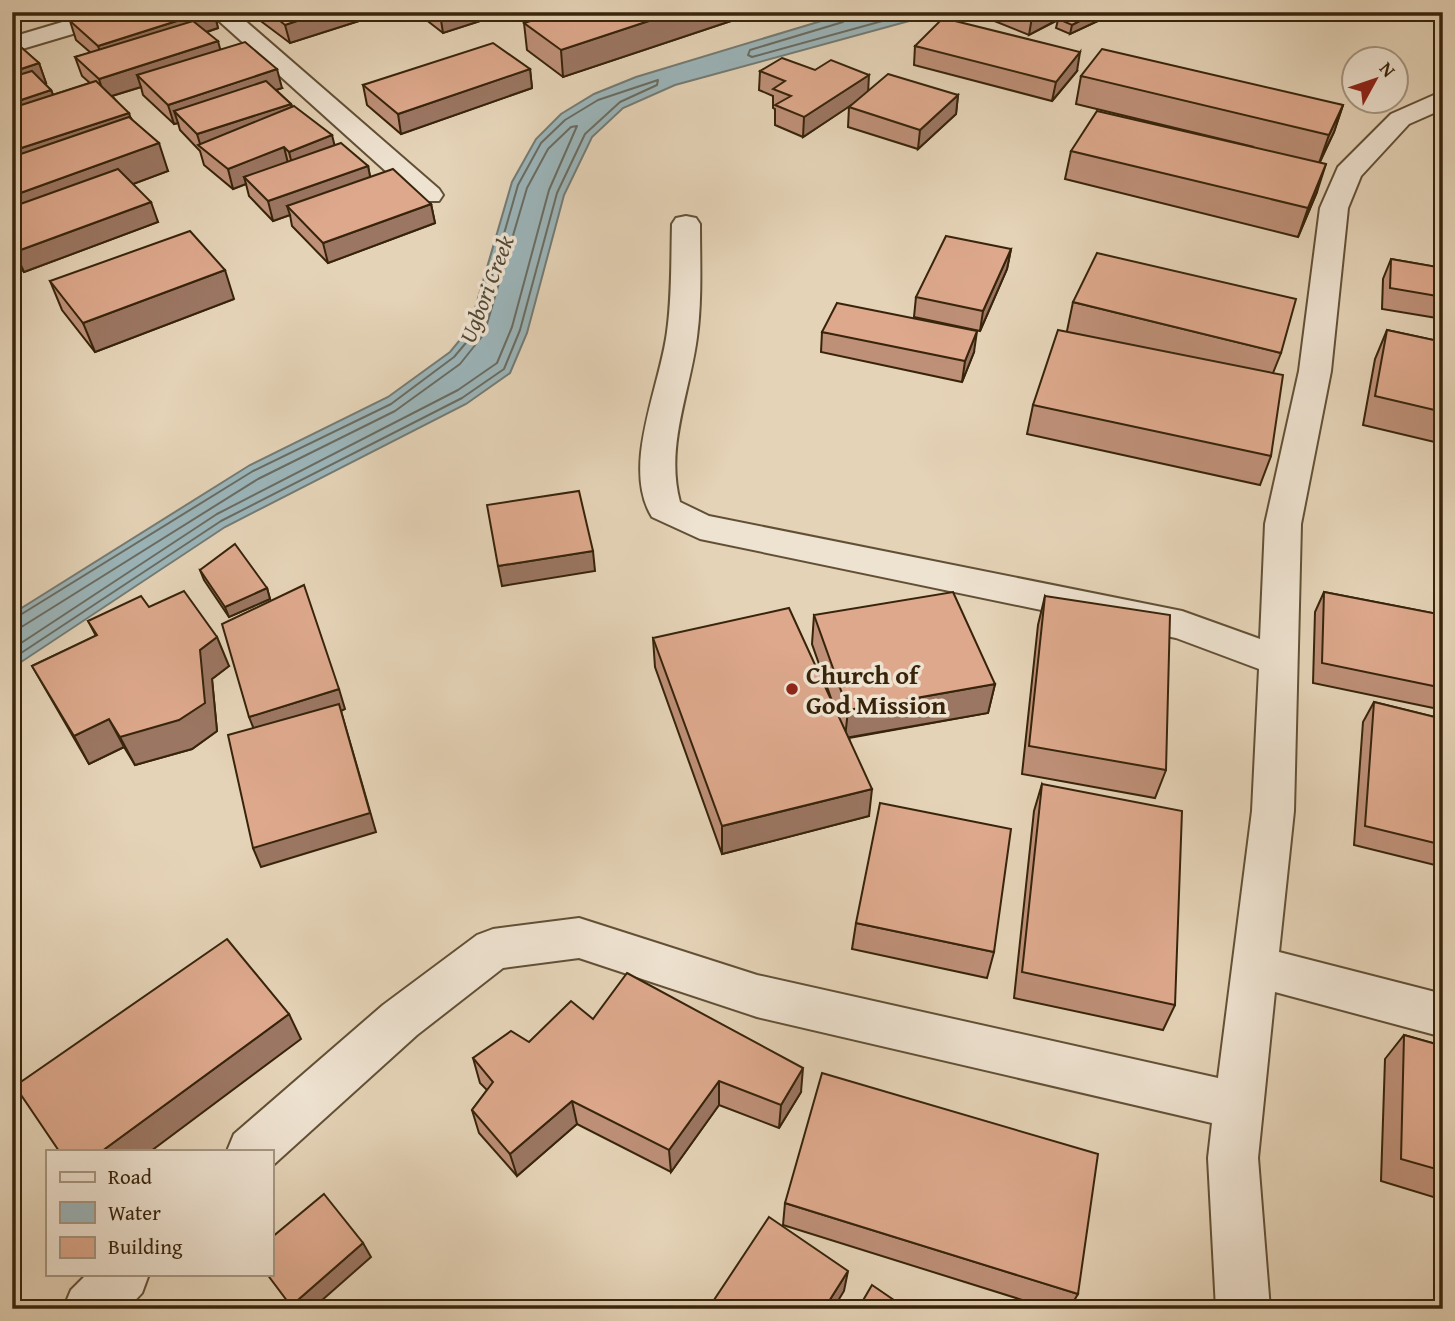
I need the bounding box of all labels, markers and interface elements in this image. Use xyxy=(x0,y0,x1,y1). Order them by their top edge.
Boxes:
north arrow xyxy=(1340,46,1410,116)
text: N xyxy=(1373,55,1403,83)
water label: Ugbori Creek xyxy=(450,230,522,347)
place label: Church of God Mission xyxy=(806,655,947,724)
marker: Church of God Mission xyxy=(784,681,800,697)
legend xyxy=(46,1150,273,1276)
text: Road xyxy=(108,1161,153,1192)
text: Water xyxy=(108,1197,161,1228)
text: Building xyxy=(108,1231,183,1262)

